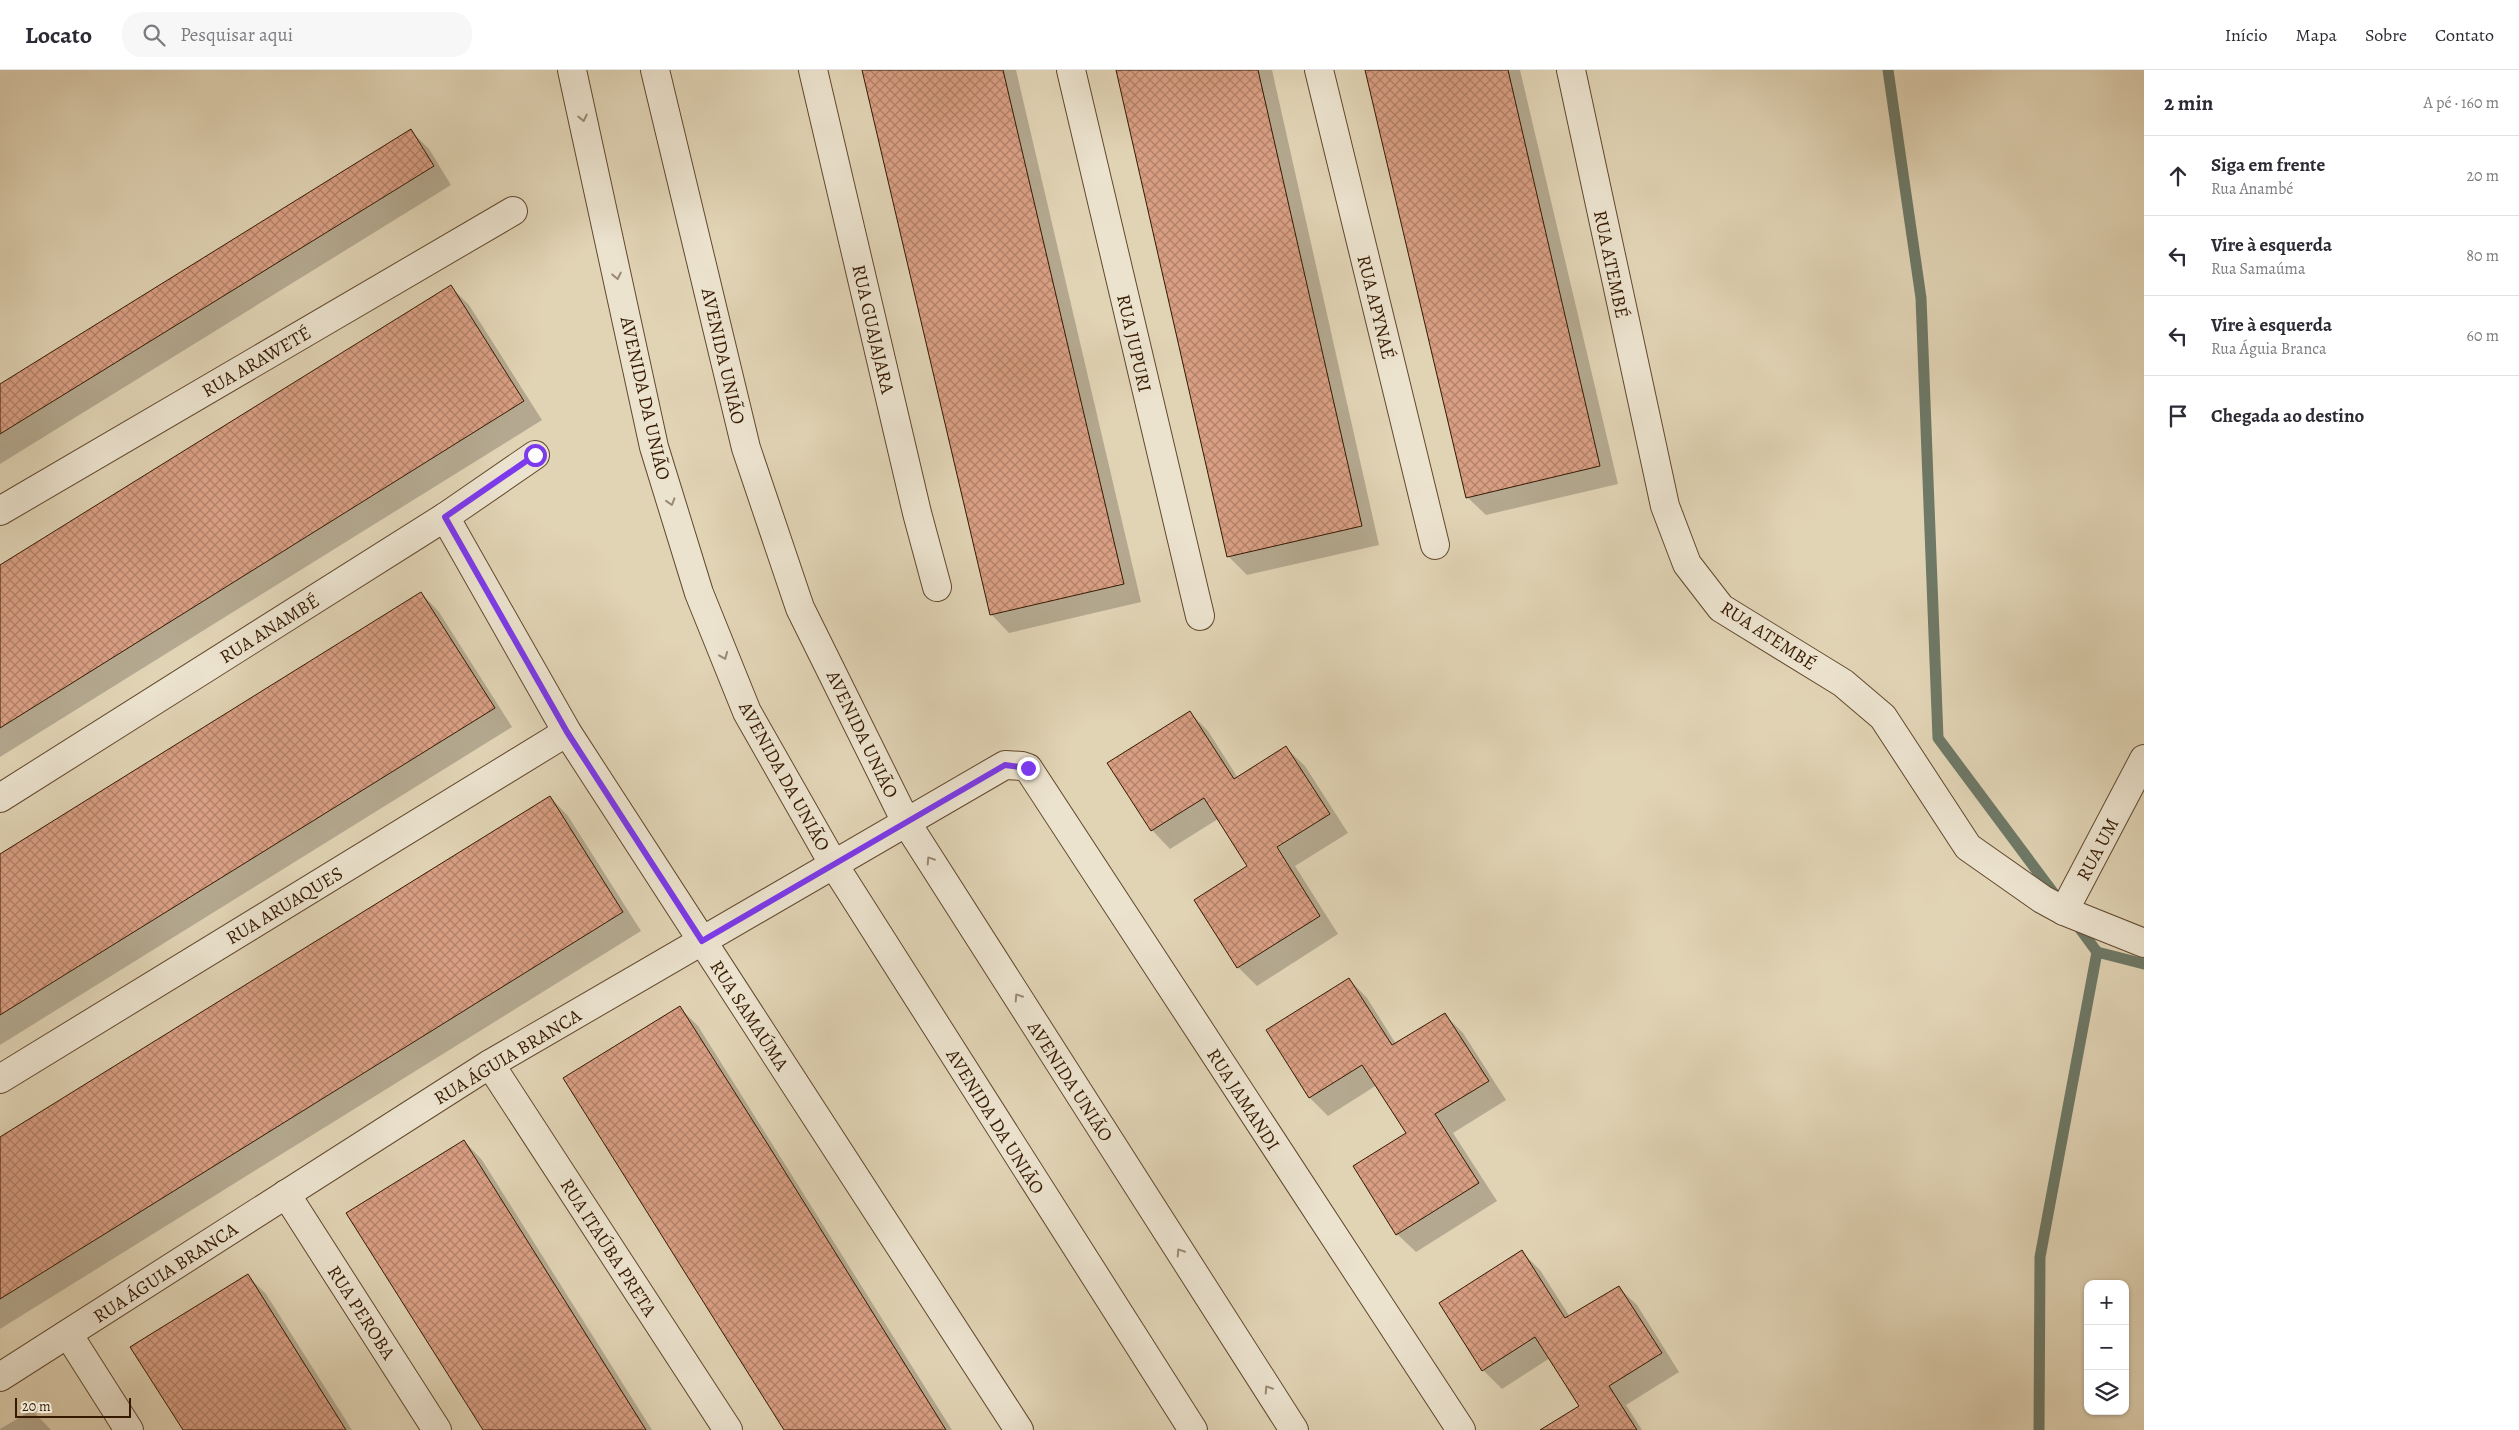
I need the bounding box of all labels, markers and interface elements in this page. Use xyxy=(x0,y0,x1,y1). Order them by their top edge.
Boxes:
search box xyxy=(122,12,472,57)
text: Locato xyxy=(25,19,92,51)
icon: search xyxy=(140,21,168,49)
text: Pesquisar aqui xyxy=(180,22,293,48)
text: Início xyxy=(2225,23,2268,47)
text: Mapa xyxy=(2296,23,2337,47)
text: Sobre xyxy=(2365,23,2407,47)
text: Contato xyxy=(2435,23,2494,47)
text: 2 min xyxy=(2164,89,2213,117)
text: A pé · 160 m xyxy=(2423,92,2499,114)
one-way arrow xyxy=(577,113,588,122)
text: Siga em frente xyxy=(2211,152,2325,178)
icon: ahead xyxy=(2164,162,2192,190)
text: 20 m xyxy=(2466,165,2499,187)
text: Rua Anambé xyxy=(2211,178,2293,200)
street label: RUA ATEMBÉ xyxy=(1587,208,1635,321)
text: Vire à esquerda xyxy=(2211,232,2332,258)
icon: left xyxy=(2164,242,2192,270)
text: 80 m xyxy=(2466,245,2499,267)
street label: RUA APYNAÉ xyxy=(1351,252,1402,362)
text: Rua Samaúma xyxy=(2211,258,2305,280)
street label: RUA GUAJAJARA xyxy=(846,262,901,397)
one-way arrow xyxy=(611,272,622,281)
street label: AVENIDA UNIÃO xyxy=(694,285,751,427)
street label: RUA JUPURI xyxy=(1110,292,1158,395)
text: Vire à esquerda xyxy=(2211,312,2332,338)
street label: AVENIDA DA UNIÃO xyxy=(613,313,676,483)
street label: RUA ARAWETÉ xyxy=(197,320,316,404)
icon: left xyxy=(2164,322,2192,350)
text: 60 m xyxy=(2467,325,2499,347)
text: Rua Águia Branca xyxy=(2211,338,2326,360)
icon: arrive xyxy=(2164,402,2192,430)
text: Chegada ao destino xyxy=(2211,403,2364,429)
route start xyxy=(524,444,547,467)
one-way arrow xyxy=(666,498,676,506)
street label: RUA ANAMBÉ xyxy=(215,588,324,670)
street label: RUA ATEMBÉ xyxy=(1715,595,1822,677)
one-way arrow xyxy=(718,651,728,660)
street label: AVENIDA UNIÃO xyxy=(820,665,904,803)
street label: AVENIDA DA UNIÃO xyxy=(732,696,836,856)
route end xyxy=(1017,757,1040,780)
street label: RUA UM xyxy=(2070,813,2125,886)
one-way arrow xyxy=(927,856,937,865)
street label: RUA ARUAQUES xyxy=(221,861,348,951)
street label: RUA SAMAÚMA xyxy=(704,955,795,1077)
one-way arrow xyxy=(1014,993,1024,1002)
street label: RUA ÁGUIA BRANCA xyxy=(429,1002,587,1111)
street label: AVENIDA UNIÃO xyxy=(1021,1015,1119,1147)
street label: AVENIDA DA UNIÃO xyxy=(939,1043,1050,1199)
street label: RUA JAMANDI xyxy=(1200,1043,1286,1156)
street label: RUA ITAÚBA PRETA xyxy=(554,1174,663,1322)
street label: RUA ÁGUIA BRANCA xyxy=(88,1216,244,1329)
one-way arrow xyxy=(1177,1248,1186,1257)
street label: RUA PEROBA xyxy=(321,1260,402,1365)
map controls xyxy=(2084,1280,2129,1415)
button: + xyxy=(2084,1280,2129,1325)
button: − xyxy=(2084,1325,2129,1370)
button: layers xyxy=(2084,1370,2129,1415)
one-way arrow xyxy=(1264,1385,1274,1394)
scale bar xyxy=(15,1395,131,1418)
text: 20 m xyxy=(22,1397,51,1416)

